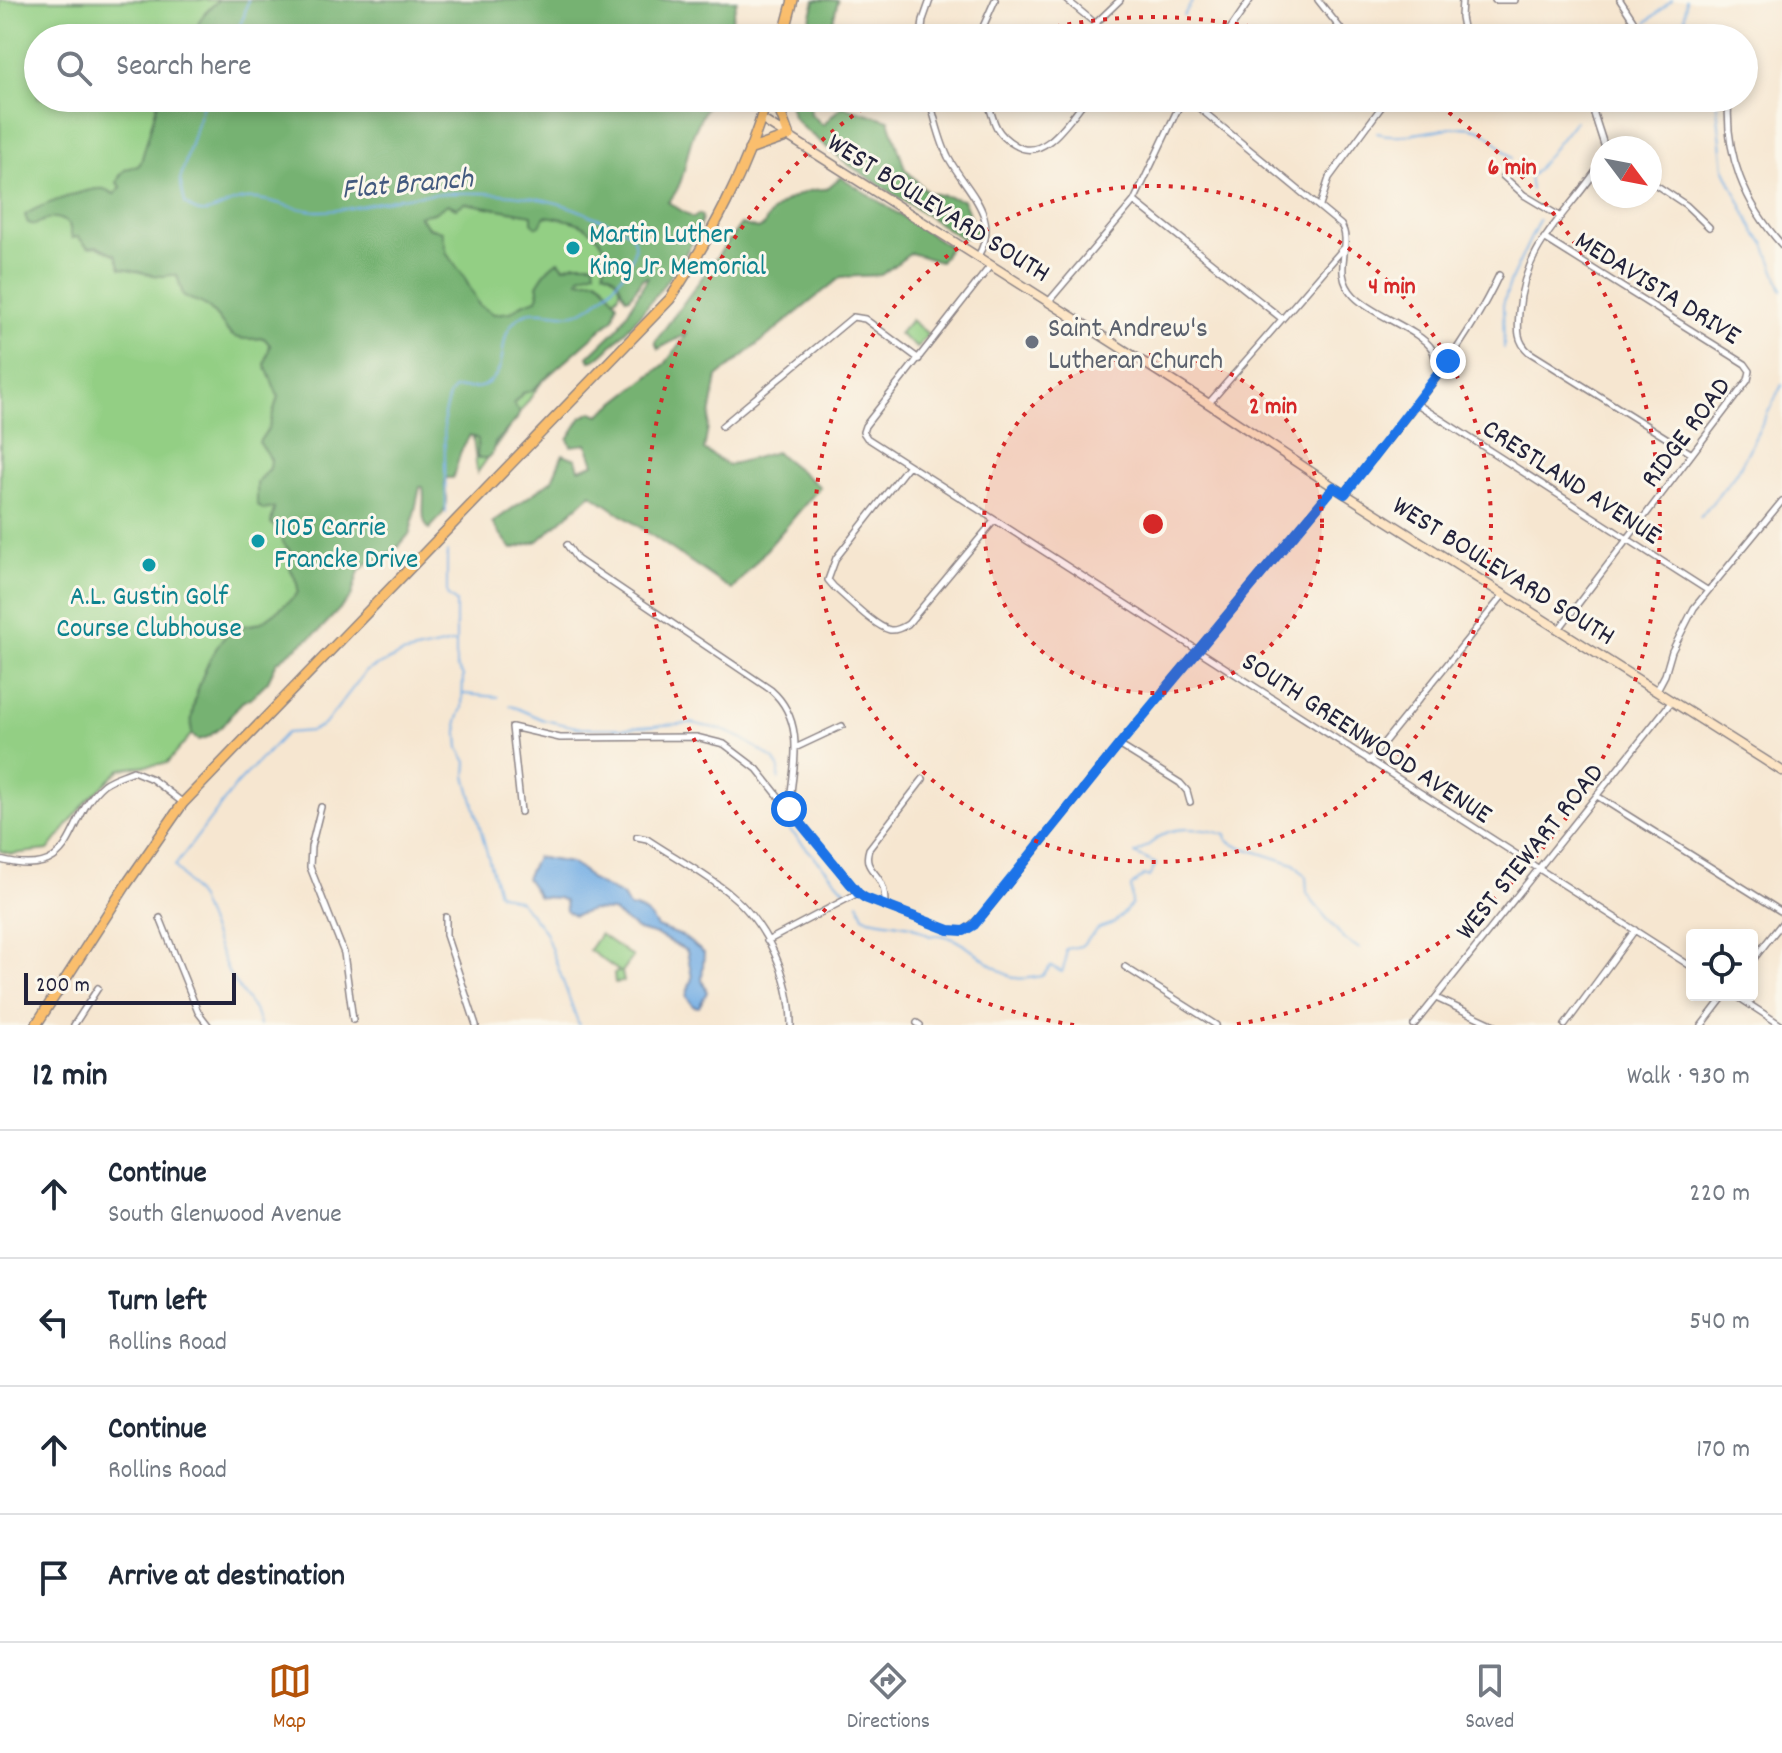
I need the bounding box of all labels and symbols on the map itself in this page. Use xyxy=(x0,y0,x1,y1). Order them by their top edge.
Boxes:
street label: WEST BOULEVARD SOUTH xyxy=(818,125,1057,295)
north arrow xyxy=(1590,136,1662,208)
text: 6 min xyxy=(1487,152,1537,186)
water label: Flat Branch xyxy=(340,159,476,214)
place label: Martin Luther King Jr. Memorial xyxy=(589,217,766,289)
street label: MEDAVISTA DRIVE xyxy=(1566,223,1747,357)
marker: Martin Luther King Jr. Memorial xyxy=(564,239,582,257)
text: 4 min xyxy=(1368,271,1416,305)
place label: Saint Andrew's Lutheran Church xyxy=(1048,311,1223,383)
marker: Saint Andrew's Lutheran Church xyxy=(1023,333,1041,351)
route end xyxy=(1430,343,1466,379)
street label: RIDGE ROAD xyxy=(1633,370,1743,498)
text: 2 min xyxy=(1249,391,1297,425)
street label: CRESTLAND AVENUE xyxy=(1473,411,1668,557)
street label: WEST BOULEVARD SOUTH xyxy=(1383,488,1622,658)
place label: 1105 Carrie Francke Drive xyxy=(274,510,418,582)
centre of rings xyxy=(1139,510,1167,538)
marker: 1105 Carrie Francke Drive xyxy=(249,532,267,550)
marker: A.L. Gustin Golf Course Clubhouse xyxy=(140,556,158,574)
place label: A.L. Gustin Golf Course Clubhouse xyxy=(56,579,242,651)
street label: SOUTH GREENWOOD AVENUE xyxy=(1232,644,1499,836)
street label: WEST STEWART ROAD xyxy=(1448,756,1616,950)
route start xyxy=(771,791,807,827)
scale bar xyxy=(24,969,236,1005)

